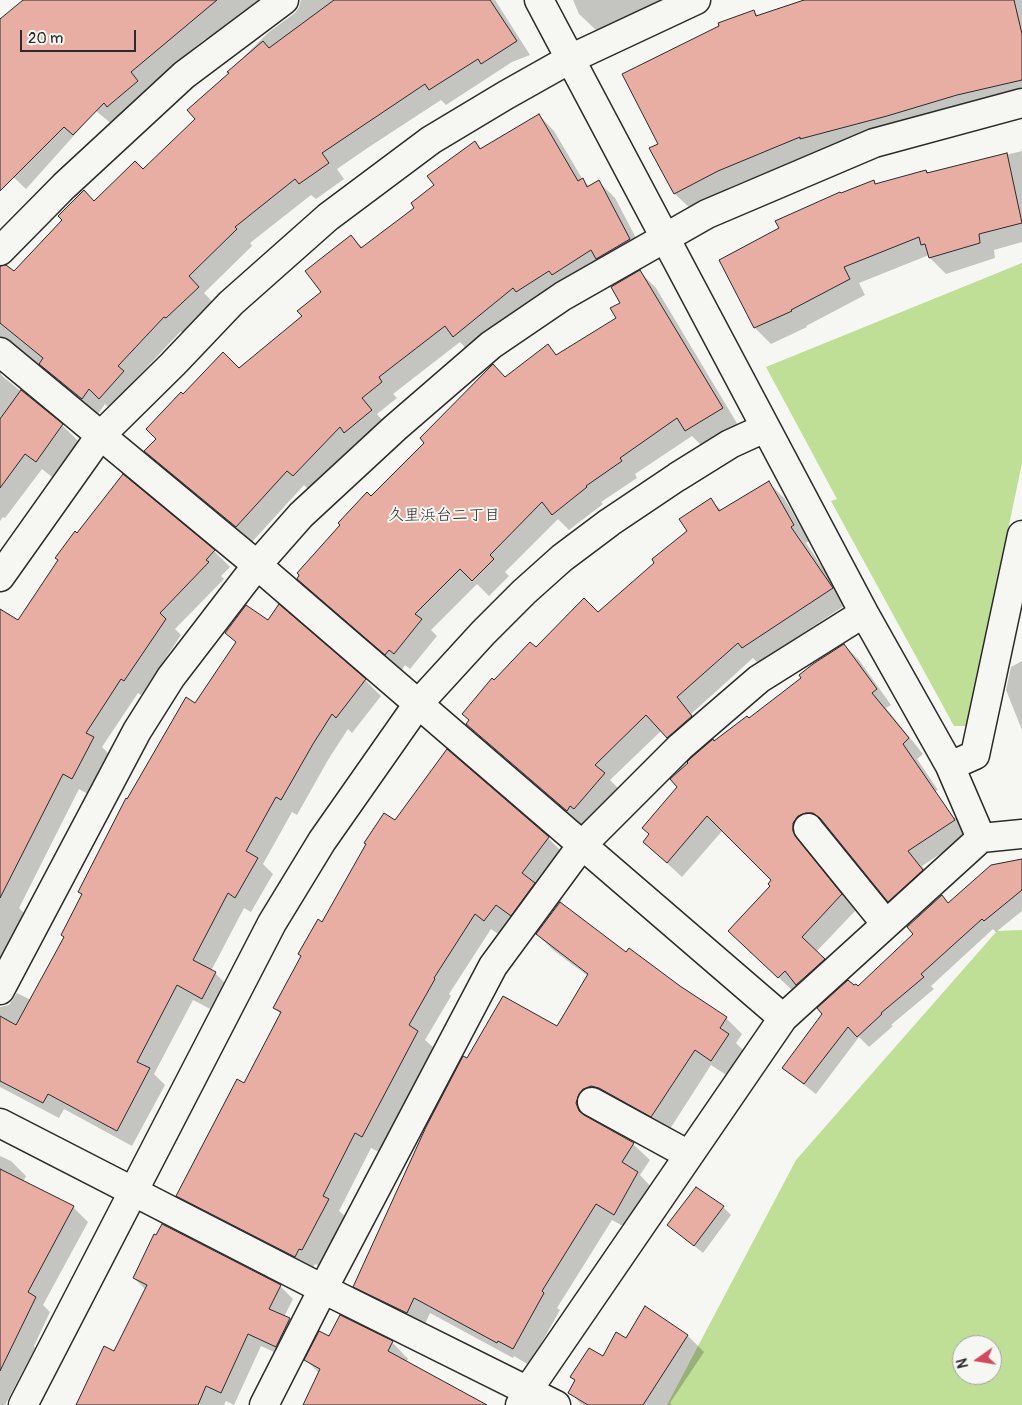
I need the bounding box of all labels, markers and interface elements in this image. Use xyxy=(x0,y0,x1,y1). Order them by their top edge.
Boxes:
scale bar xyxy=(22,20,139,52)
text: 20 m xyxy=(28,29,63,48)
district label: 久里浜台二丁目 xyxy=(388,506,500,526)
north arrow xyxy=(952,1335,1002,1385)
text: N xyxy=(954,1357,972,1370)

